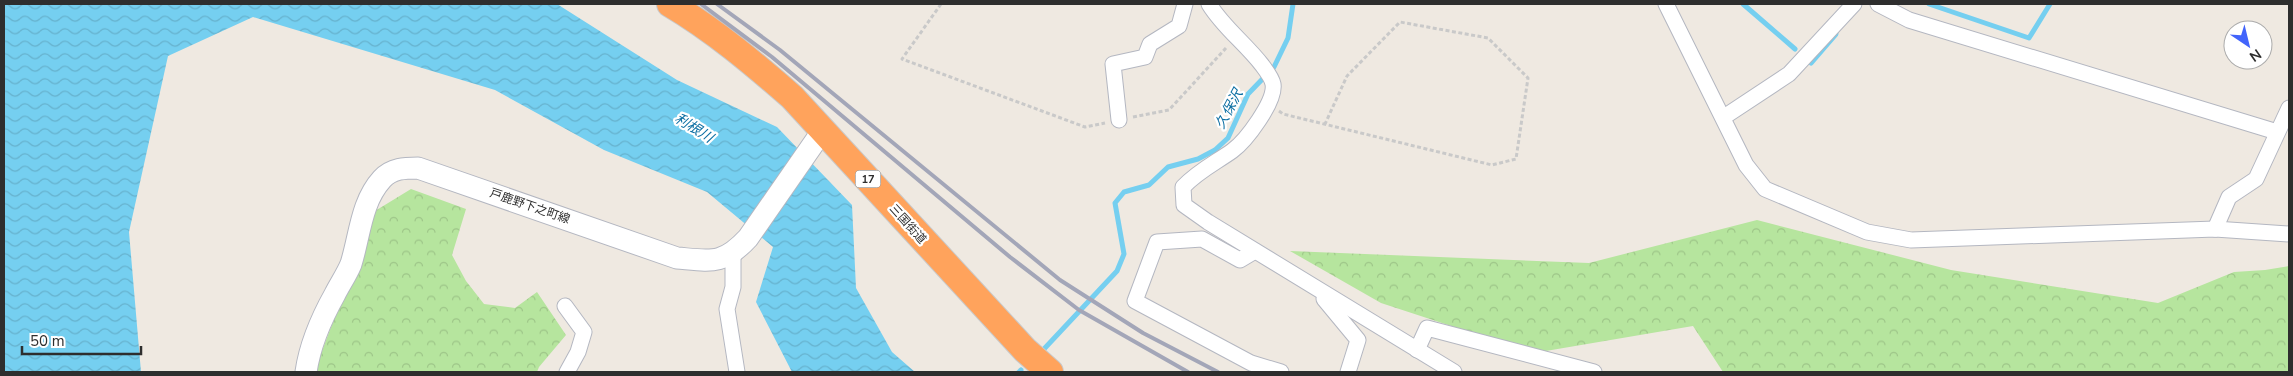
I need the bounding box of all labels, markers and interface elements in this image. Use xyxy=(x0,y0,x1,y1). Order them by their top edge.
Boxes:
north arrow xyxy=(2223,20,2273,70)
text: N xyxy=(2245,44,2265,66)
water label: 久保沢 xyxy=(1211,84,1248,132)
water label: 利根川 xyxy=(671,109,719,148)
road number: 17 xyxy=(856,170,880,188)
street label: 戸鹿野下之町線 xyxy=(488,185,572,227)
street label: 三国街道 xyxy=(886,201,930,247)
scale bar xyxy=(22,324,141,356)
text: 50 m xyxy=(30,331,65,351)

